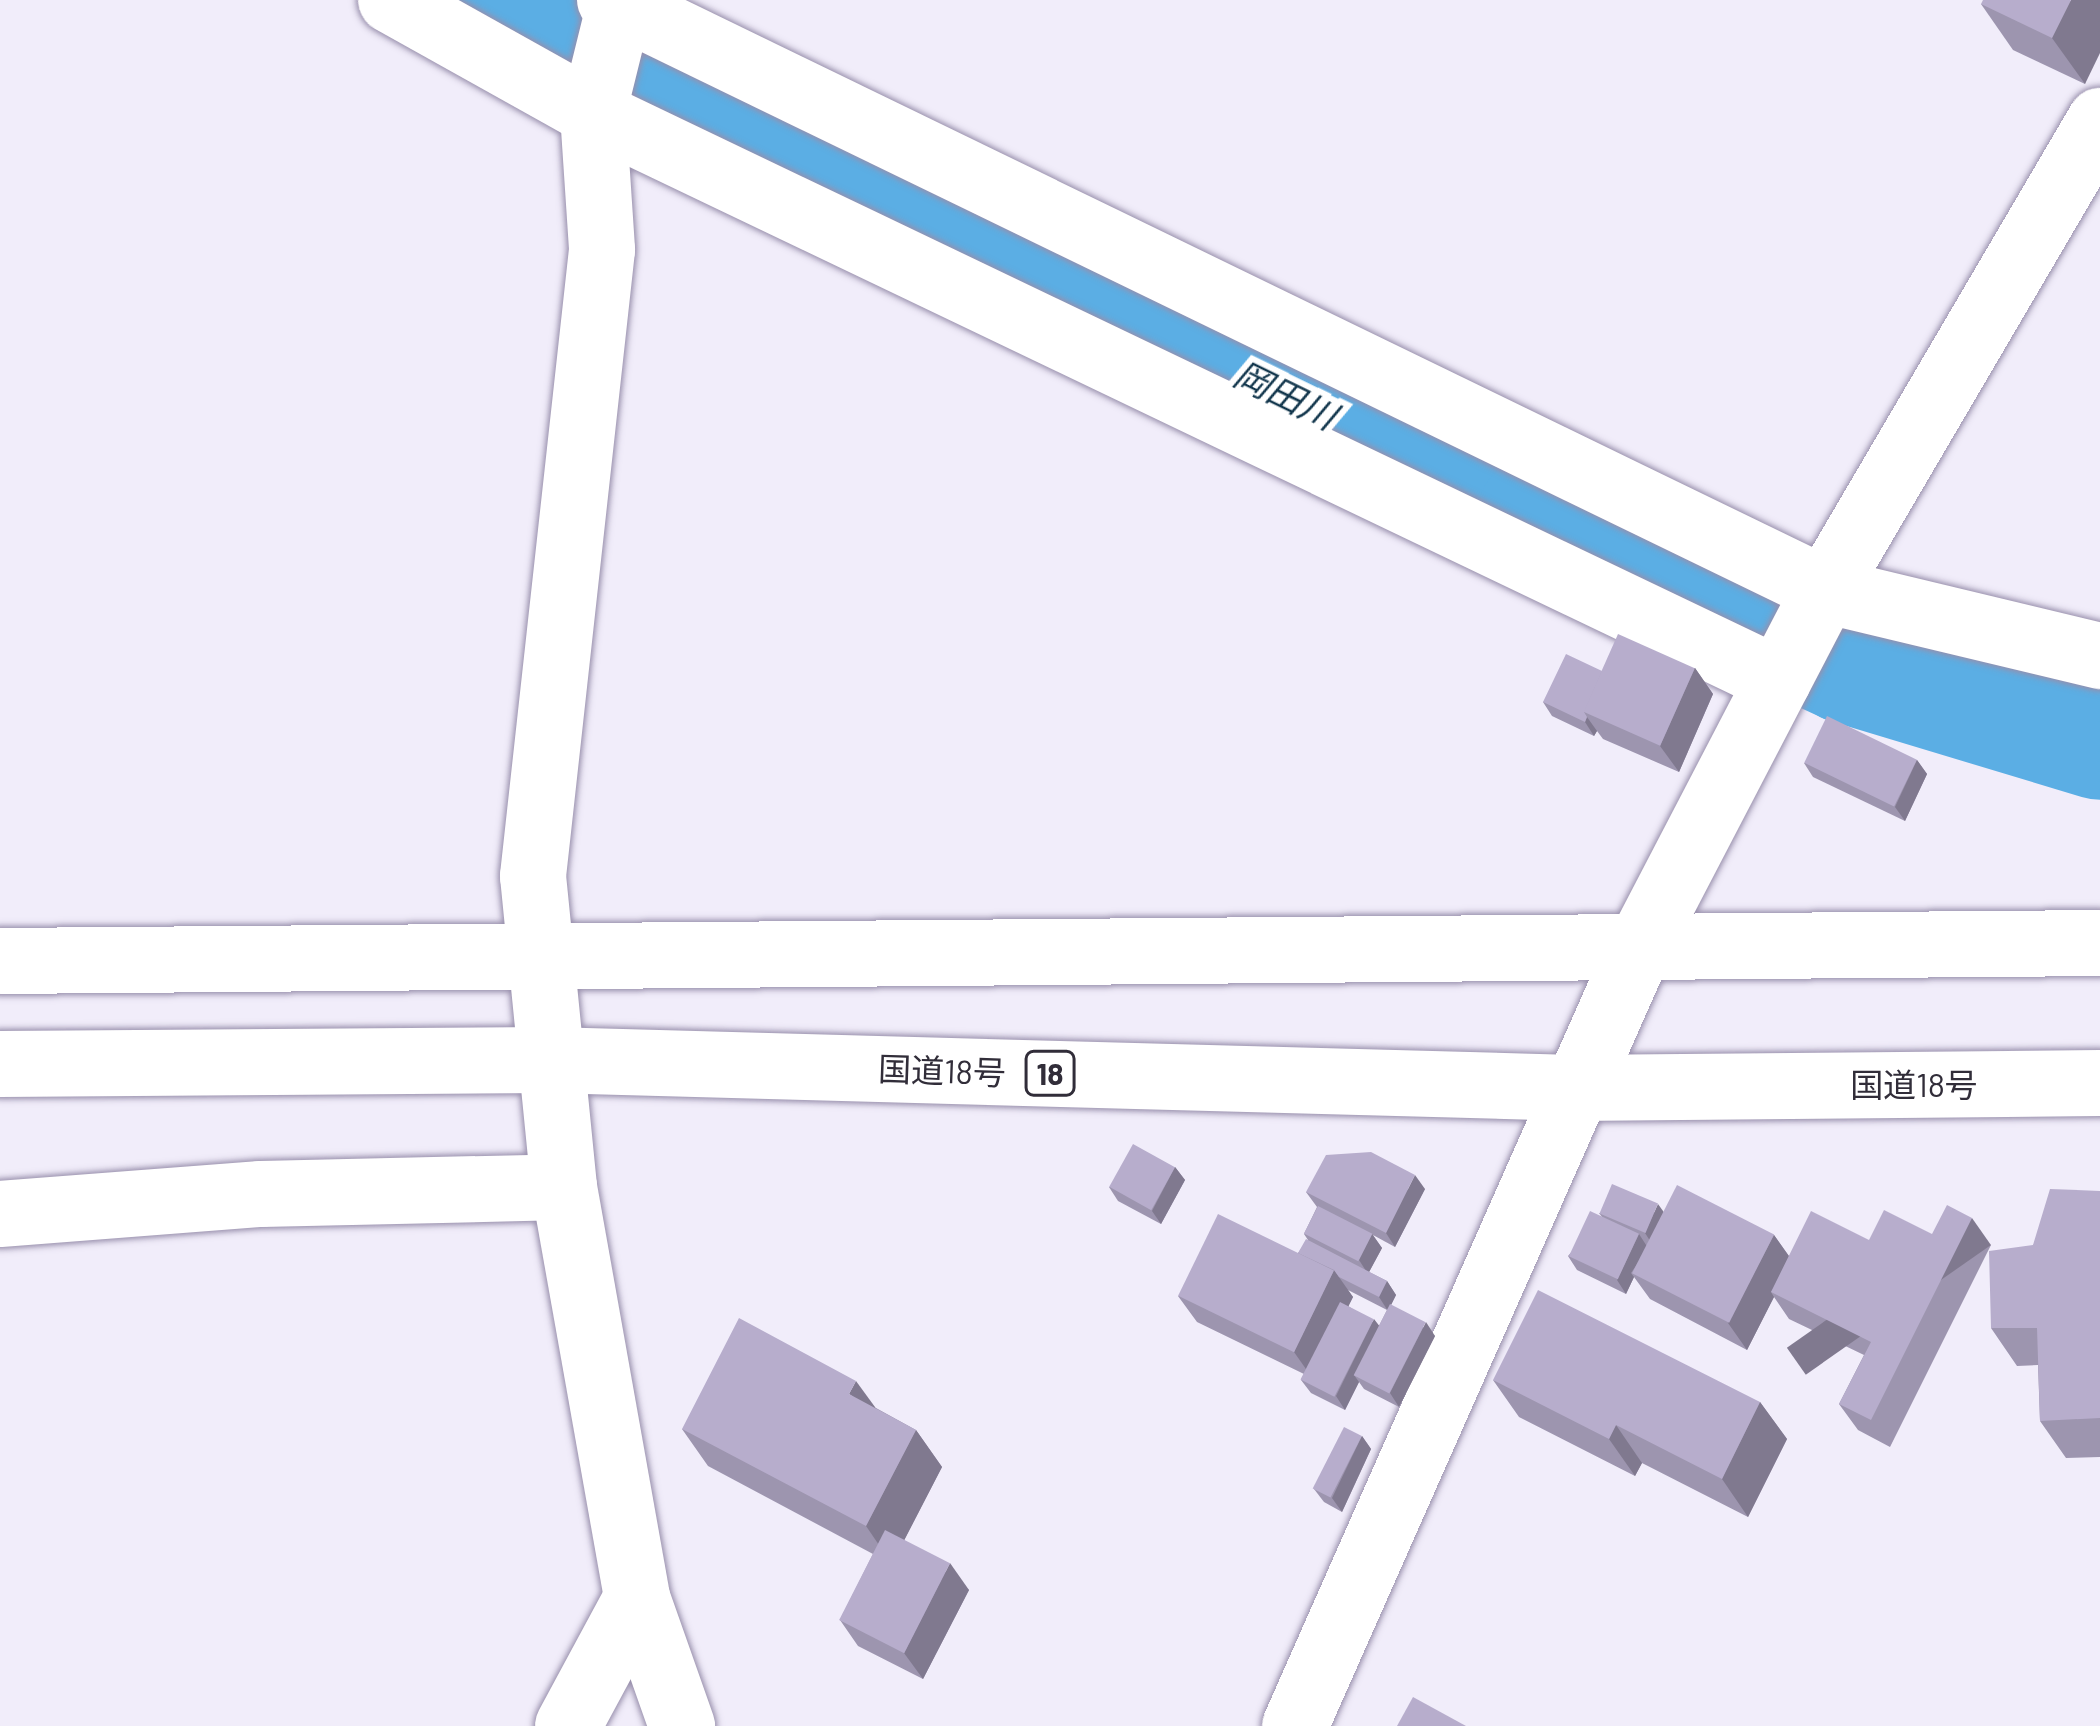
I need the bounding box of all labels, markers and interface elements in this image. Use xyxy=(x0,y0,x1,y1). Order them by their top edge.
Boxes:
water label: 岡田川 xyxy=(1228,351,1344,437)
street label: 国道18号 xyxy=(877,1049,1007,1093)
road number: 18 xyxy=(1023,1049,1077,1097)
street label: 国道18号 xyxy=(1850,1065,1978,1105)

